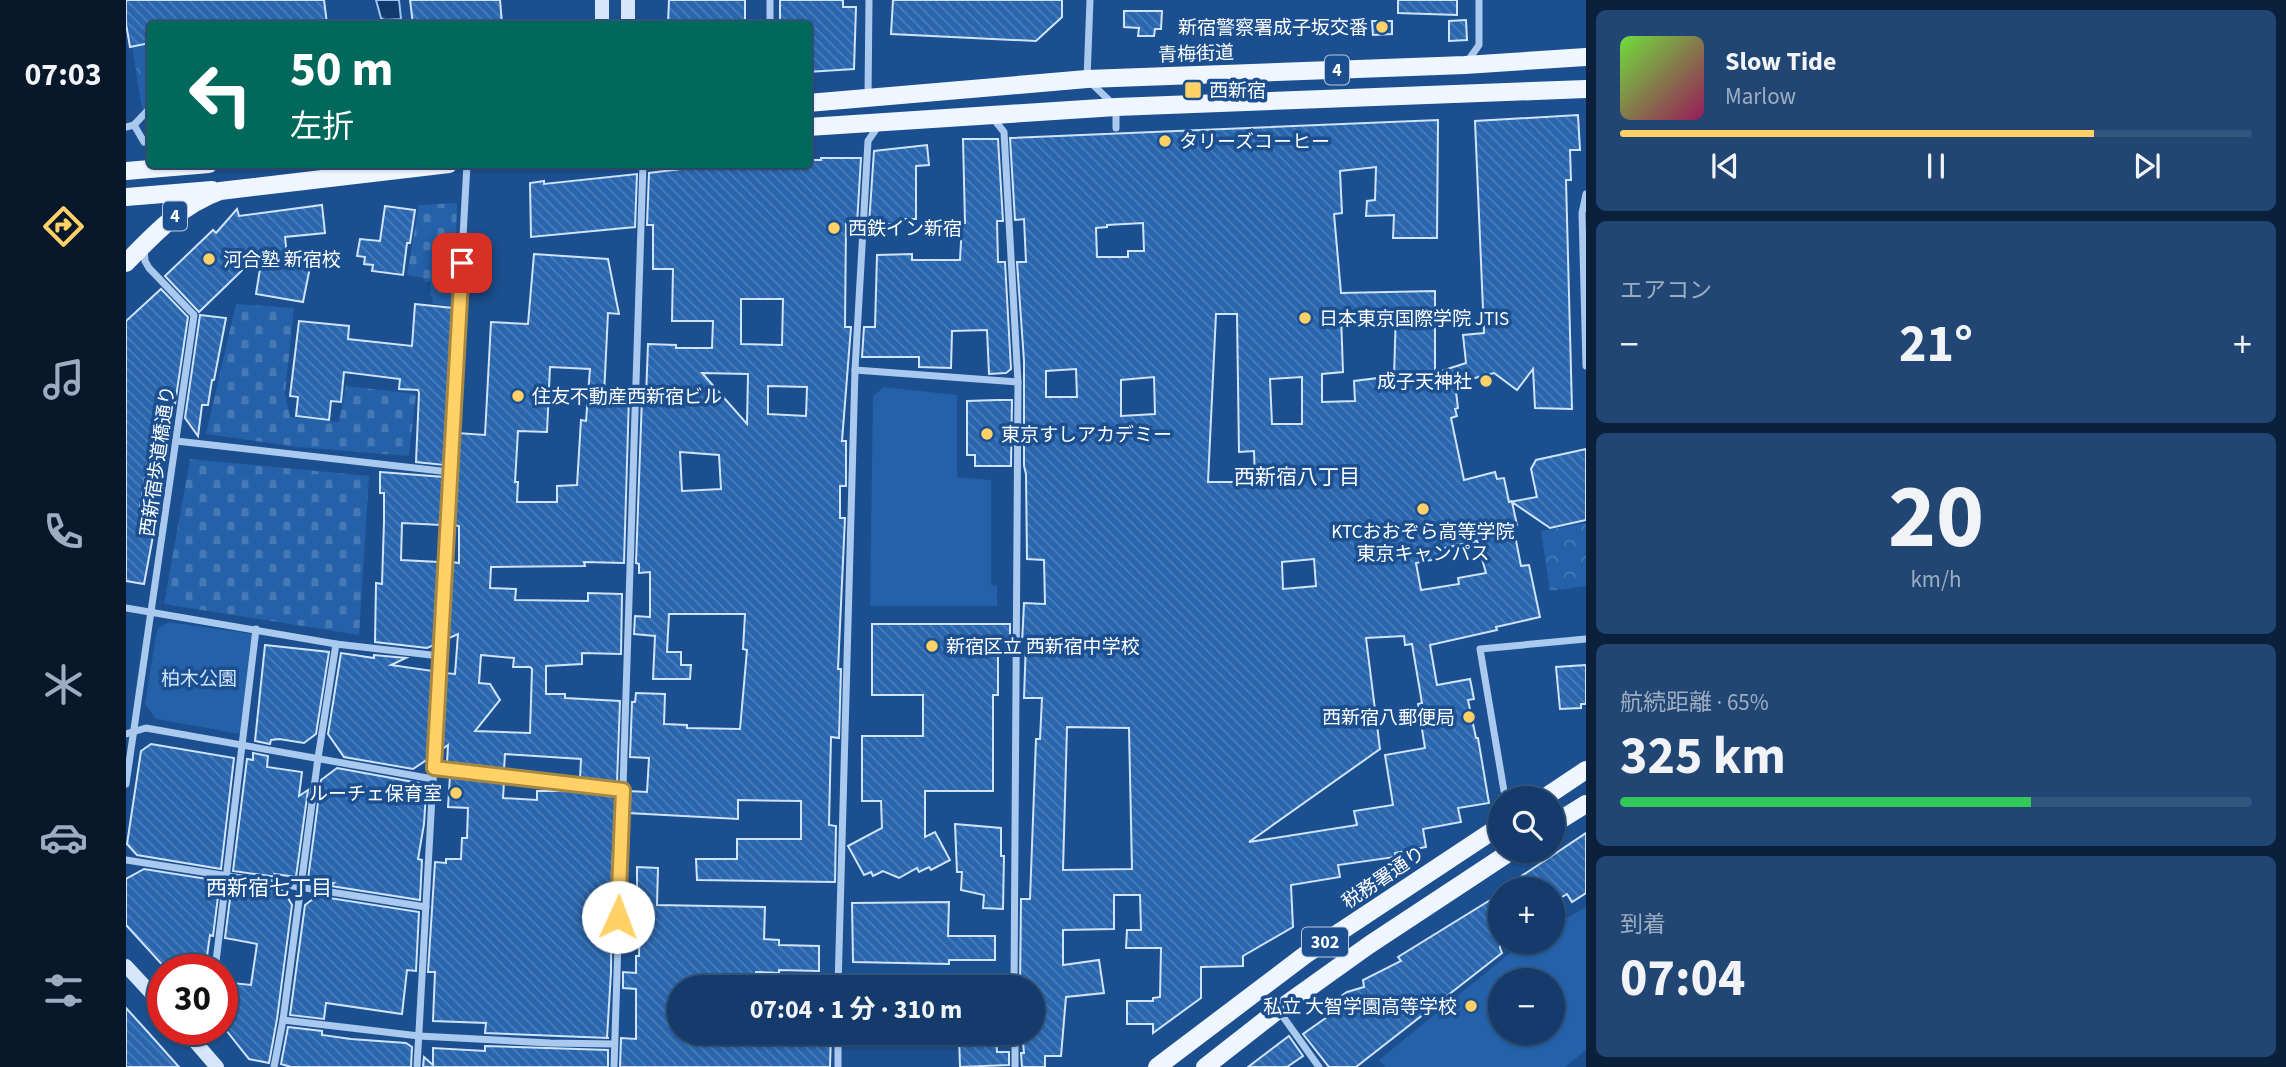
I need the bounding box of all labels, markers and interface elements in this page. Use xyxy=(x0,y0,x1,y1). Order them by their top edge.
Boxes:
place label: 新宿警察署成子坂交番 xyxy=(1178,15,1368,42)
marker: 新宿警察署成子坂交番 xyxy=(1374,19,1390,35)
text: 50 m xyxy=(290,35,394,105)
street label: 青梅街道 xyxy=(1158,40,1235,69)
text: Slow Tide xyxy=(1725,43,1836,80)
icon: left xyxy=(175,49,266,140)
text: 07:03 xyxy=(24,52,102,98)
road number: 4 xyxy=(1325,56,1349,84)
place label: 西新宿 xyxy=(1209,78,1266,105)
marker: 西新宿 xyxy=(1183,80,1203,100)
text: Marlow xyxy=(1725,80,1796,113)
text: 左折 xyxy=(290,104,354,150)
place label: タリーズコーヒー xyxy=(1179,129,1330,156)
marker: タリーズコーヒー xyxy=(1157,133,1173,149)
icon: previous xyxy=(1706,147,1744,185)
icon: pause xyxy=(1917,147,1955,185)
icon: next xyxy=(2128,147,2166,185)
icon: directions xyxy=(39,202,88,251)
road number: 4 xyxy=(163,202,187,230)
place label: 西鉄イン新宿 xyxy=(848,216,962,243)
marker: 西鉄イン新宿 xyxy=(826,220,842,236)
pin xyxy=(432,233,492,293)
icon: arrive xyxy=(443,244,481,282)
place label: 河合塾 新宿校 xyxy=(223,247,341,274)
marker: 河合塾 新宿校 xyxy=(201,251,217,267)
text: エアコン xyxy=(1620,274,1712,307)
place label: 日本東京国際学院 JTIS xyxy=(1319,306,1509,333)
text: 21° xyxy=(1899,308,1973,382)
marker: 日本東京国際学院 JTIS xyxy=(1297,310,1313,326)
text: − xyxy=(1620,318,1639,372)
text: + xyxy=(2233,318,2252,372)
icon: music xyxy=(39,355,88,404)
place label: 成子天神社 xyxy=(1377,369,1472,396)
marker: 成子天神社 xyxy=(1478,373,1494,389)
street label: 西新宿歩道橋通り xyxy=(135,384,182,538)
place label: 住友不動産西新宿ビル xyxy=(532,384,722,411)
marker: 住友不動産西新宿ビル xyxy=(510,388,526,404)
place label: 東京すしアカデミー xyxy=(1001,422,1172,449)
marker: 東京すしアカデミー xyxy=(979,426,995,442)
text: 20 xyxy=(1888,453,1984,582)
district label: 西新宿八丁目 xyxy=(1234,462,1360,492)
marker: KTCおおぞら高等学院 東京キャンパス xyxy=(1415,501,1431,517)
icon: phone xyxy=(39,507,88,556)
place label: KTCおおぞら高等学院 東京キャンパス xyxy=(1331,519,1515,568)
text: km/h xyxy=(1910,563,1962,596)
place label: 新宿区立 西新宿中学校 xyxy=(946,634,1140,661)
marker: 新宿区立 西新宿中学校 xyxy=(924,638,940,654)
icon: climate xyxy=(39,660,88,709)
park label: 柏木公園 xyxy=(161,666,237,693)
text: 航続距離 · 65% xyxy=(1620,686,1769,719)
place label: 西新宿八郵便局 xyxy=(1322,705,1455,732)
marker: 西新宿八郵便局 xyxy=(1461,709,1477,725)
text: 325 km xyxy=(1620,720,1786,794)
place label: ルーチェ保育室 xyxy=(309,781,442,808)
marker: ルーチェ保育室 xyxy=(448,785,464,801)
map controls xyxy=(1488,786,1565,1045)
button: search xyxy=(1488,786,1565,863)
icon: car xyxy=(39,813,88,862)
street label: 税務署通り xyxy=(1337,840,1431,916)
district label: 西新宿七丁目 xyxy=(206,873,332,903)
button: + xyxy=(1488,877,1565,954)
position arrow xyxy=(581,880,655,954)
text: 到着 xyxy=(1620,908,1666,941)
road number: 302 xyxy=(1302,928,1348,957)
text: 07:04 xyxy=(1620,942,1745,1016)
speed limit sign: 30 xyxy=(147,954,238,1045)
icon: filters xyxy=(39,966,88,1015)
button: − xyxy=(1488,968,1565,1045)
text: 07:04 · 1 分 · 310 m xyxy=(750,991,962,1028)
place label: 私立 大智学園高等学校 xyxy=(1263,994,1457,1021)
marker: 私立 大智学園高等学校 xyxy=(1463,998,1479,1014)

